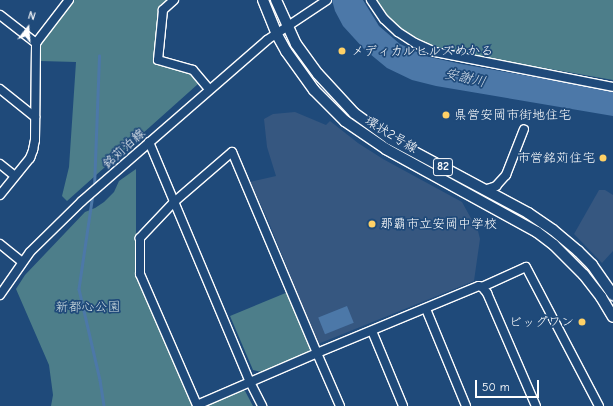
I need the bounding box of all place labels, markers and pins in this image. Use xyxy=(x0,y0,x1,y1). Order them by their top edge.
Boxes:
place label: メディカルヒルズめかる xyxy=(351,43,494,59)
marker: メディカルヒルズめかる xyxy=(336,45,348,57)
place label: 県営安岡市街地住宅 xyxy=(454,107,571,123)
marker: 県営安岡市街地住宅 xyxy=(441,110,451,120)
place label: 市営銘苅住宅 xyxy=(517,150,595,166)
marker: 市営銘苅住宅 xyxy=(598,153,608,163)
place label: 那覇市立安岡中学校 xyxy=(380,216,497,232)
marker: 那覇市立安岡中学校 xyxy=(367,219,377,229)
place label: ビッグワン xyxy=(509,314,574,330)
marker: ビッグワン xyxy=(577,317,587,327)

